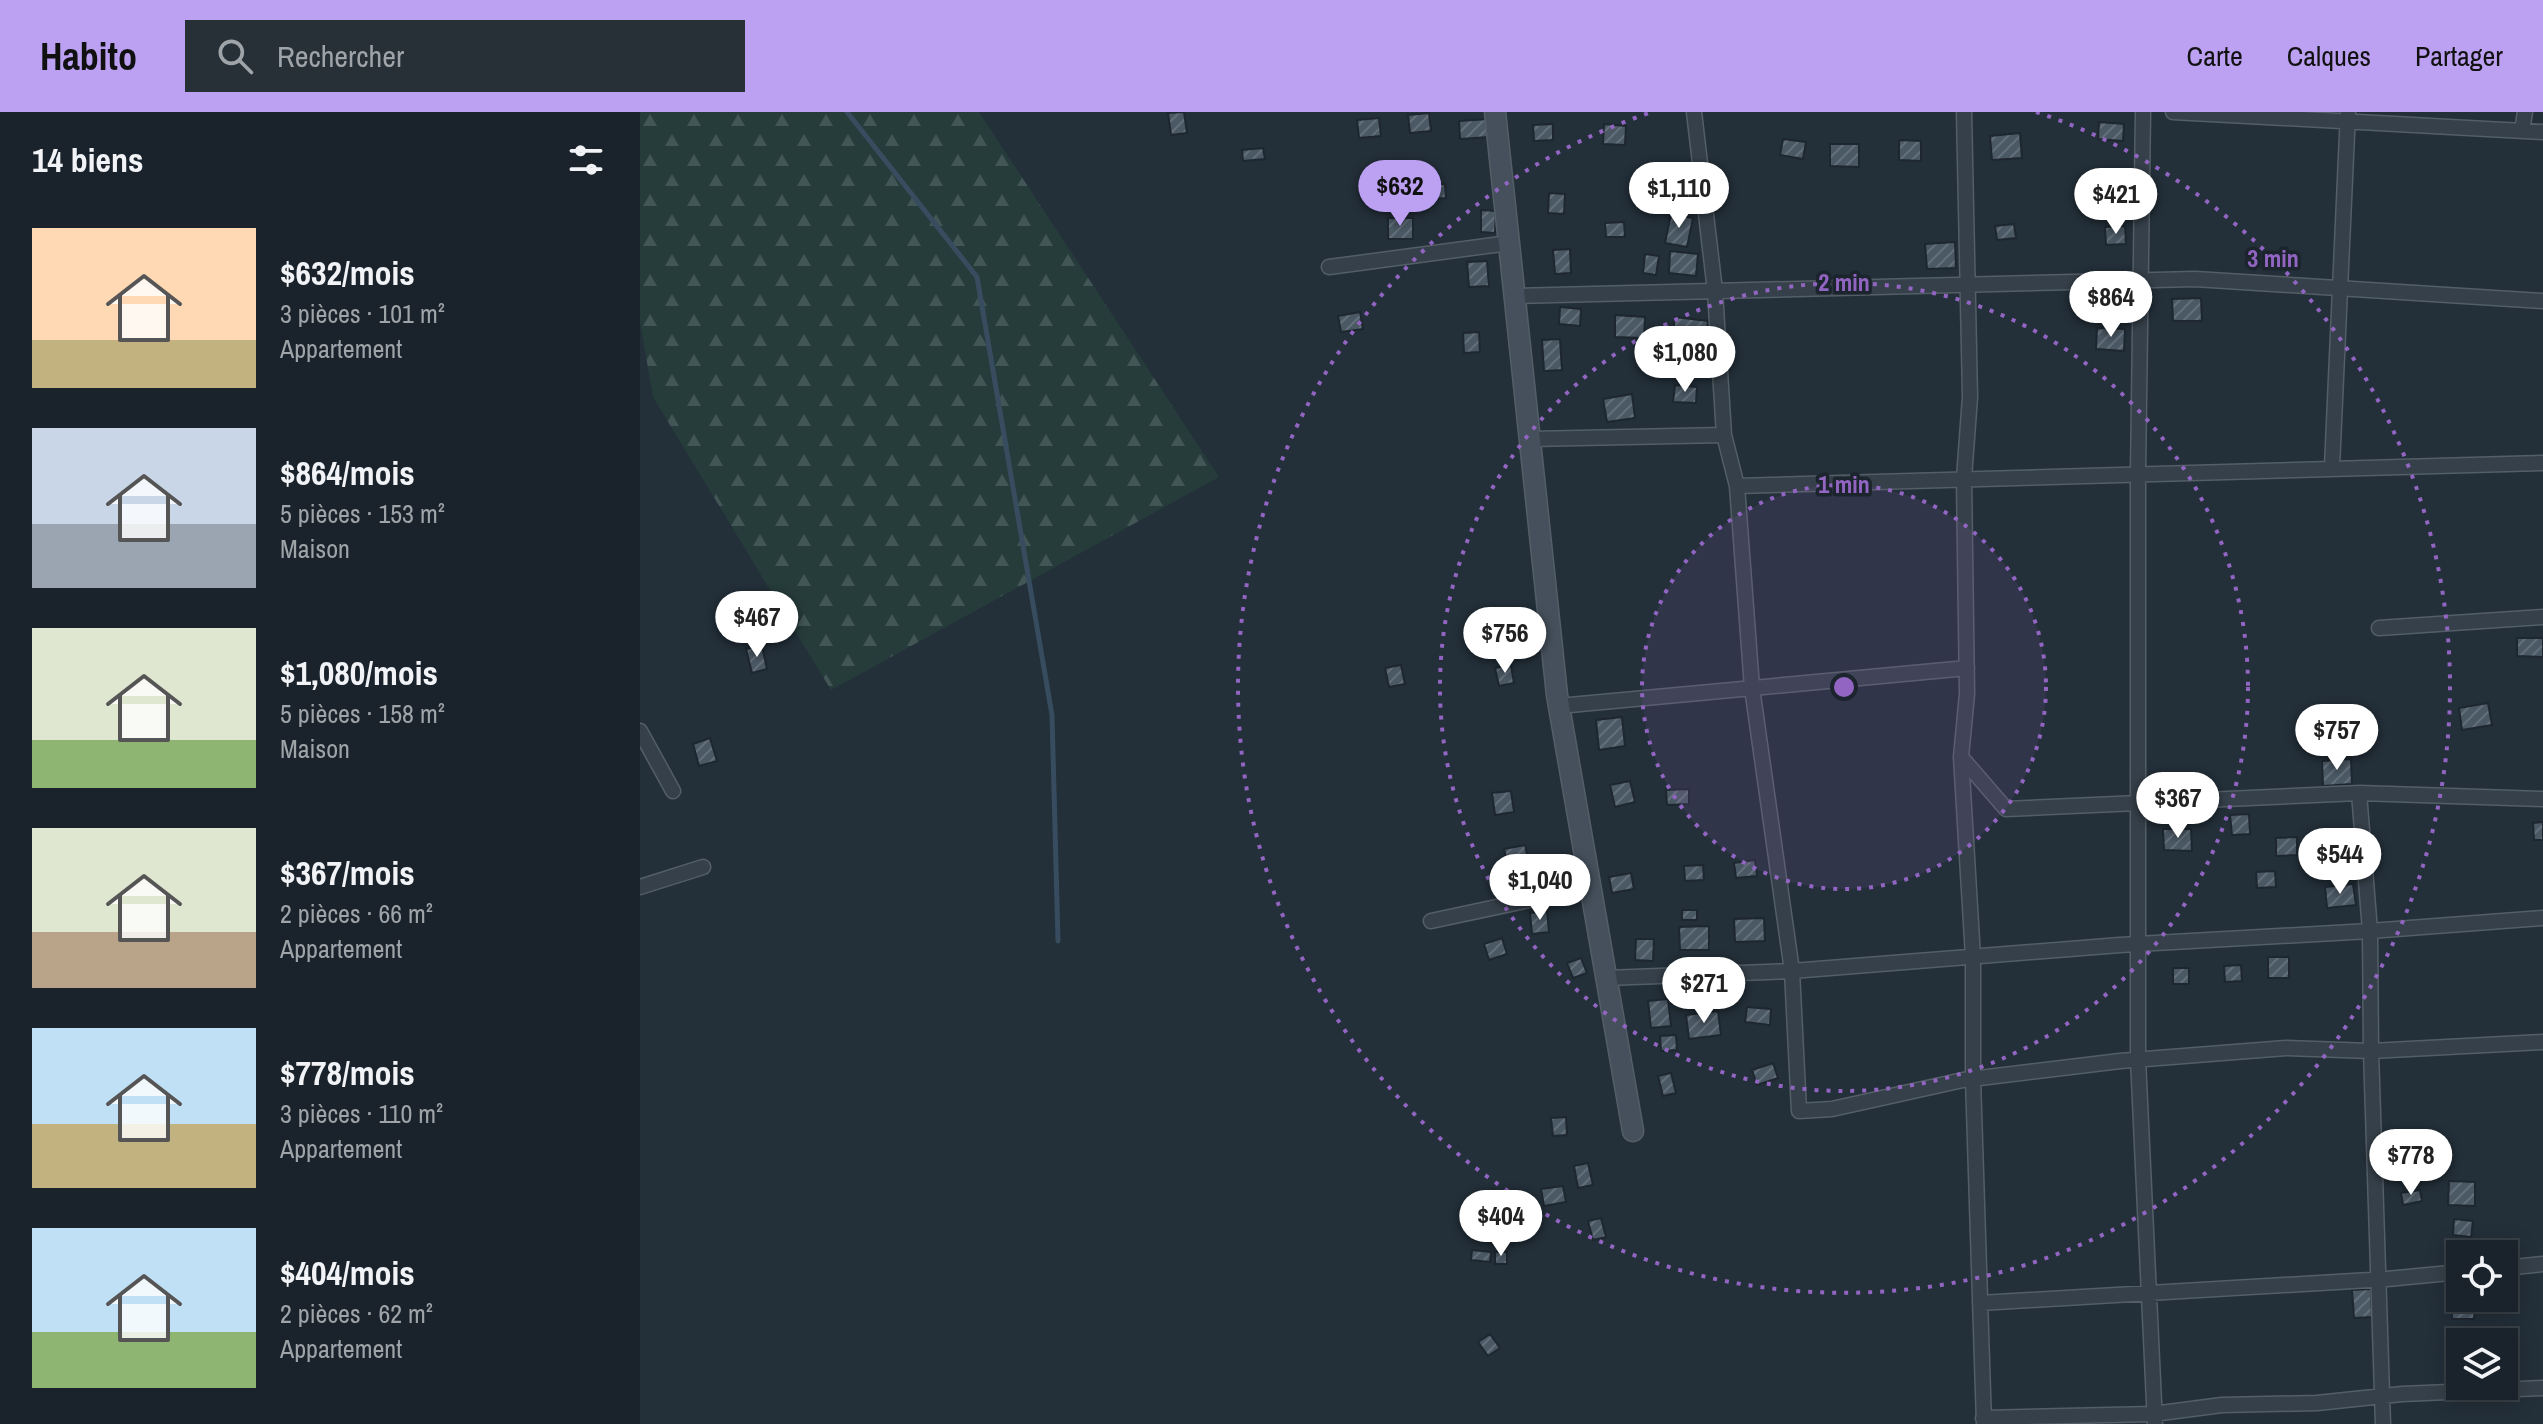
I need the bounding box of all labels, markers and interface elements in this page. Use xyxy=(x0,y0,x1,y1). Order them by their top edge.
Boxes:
search box xyxy=(185,20,745,92)
text: Habito xyxy=(40,31,137,82)
icon: search xyxy=(213,34,257,78)
text: Rechercher xyxy=(277,36,404,76)
text: Carte xyxy=(2187,37,2243,75)
text: Calques xyxy=(2287,37,2371,75)
text: Partager xyxy=(2415,37,2503,75)
text: 14 biens xyxy=(32,137,144,183)
icon: filters xyxy=(564,138,608,182)
pin: $632 xyxy=(1353,160,1447,228)
pin: $1,110 xyxy=(1614,162,1744,230)
text: $632 xyxy=(1376,168,1424,203)
pin: $421 xyxy=(2069,168,2163,236)
text: $1,110 xyxy=(1647,170,1711,205)
text: $421 xyxy=(2092,176,2140,211)
text: 3 min xyxy=(2247,242,2299,274)
text: $632/mois xyxy=(280,250,415,296)
icon: home xyxy=(96,260,192,356)
text: 2 min xyxy=(1818,266,1870,298)
pin: $864 xyxy=(2064,271,2158,339)
text: $864 xyxy=(2087,279,2135,314)
text: 3 pièces · 101 m² xyxy=(280,296,445,331)
pin: $1,080 xyxy=(1620,326,1750,394)
text: Appartement xyxy=(280,331,402,366)
text: $1,080 xyxy=(1652,334,1718,369)
text: $864/mois xyxy=(280,450,415,496)
icon: home xyxy=(96,460,192,556)
text: 1 min xyxy=(1818,468,1870,500)
text: 5 pièces · 153 m² xyxy=(280,496,445,531)
text: Maison xyxy=(280,531,350,566)
pin: $467 xyxy=(710,591,804,659)
text: $467 xyxy=(733,599,781,634)
pin: $756 xyxy=(1458,607,1552,675)
text: $756 xyxy=(1481,615,1529,650)
text: $1,080/mois xyxy=(280,650,438,696)
icon: home xyxy=(96,660,192,756)
centre of rings xyxy=(1830,673,1858,701)
text: 5 pièces · 158 m² xyxy=(280,696,445,731)
pin: $757 xyxy=(2290,704,2384,772)
text: $757 xyxy=(2313,712,2361,747)
text: Maison xyxy=(280,731,350,766)
pin: $367 xyxy=(2131,772,2225,840)
text: $367 xyxy=(2154,780,2202,815)
pin: $544 xyxy=(2293,828,2387,896)
text: $544 xyxy=(2316,836,2364,871)
text: $367/mois xyxy=(280,850,415,896)
pin: $1,040 xyxy=(1475,854,1605,922)
icon: home xyxy=(96,860,192,956)
text: $1,040 xyxy=(1507,862,1573,897)
text: 2 pièces · 66 m² xyxy=(280,896,433,931)
text: Appartement xyxy=(280,931,402,966)
pin: $271 xyxy=(1657,957,1751,1025)
text: $271 xyxy=(1680,965,1728,1000)
text: $778/mois xyxy=(280,1050,415,1096)
icon: home xyxy=(96,1060,192,1156)
text: 3 pièces · 110 m² xyxy=(280,1096,443,1131)
pin: $778 xyxy=(2364,1129,2458,1197)
text: Appartement xyxy=(280,1131,402,1166)
text: $778 xyxy=(2387,1137,2435,1172)
pin: $404 xyxy=(1454,1190,1548,1258)
text: $404 xyxy=(1477,1198,1525,1233)
map controls xyxy=(2446,1240,2518,1400)
button: locate xyxy=(2446,1240,2518,1312)
text: $404/mois xyxy=(280,1250,415,1296)
icon: home xyxy=(96,1260,192,1356)
text: 2 pièces · 62 m² xyxy=(280,1296,433,1331)
button: layers xyxy=(2446,1328,2518,1400)
text: Appartement xyxy=(280,1331,402,1366)

